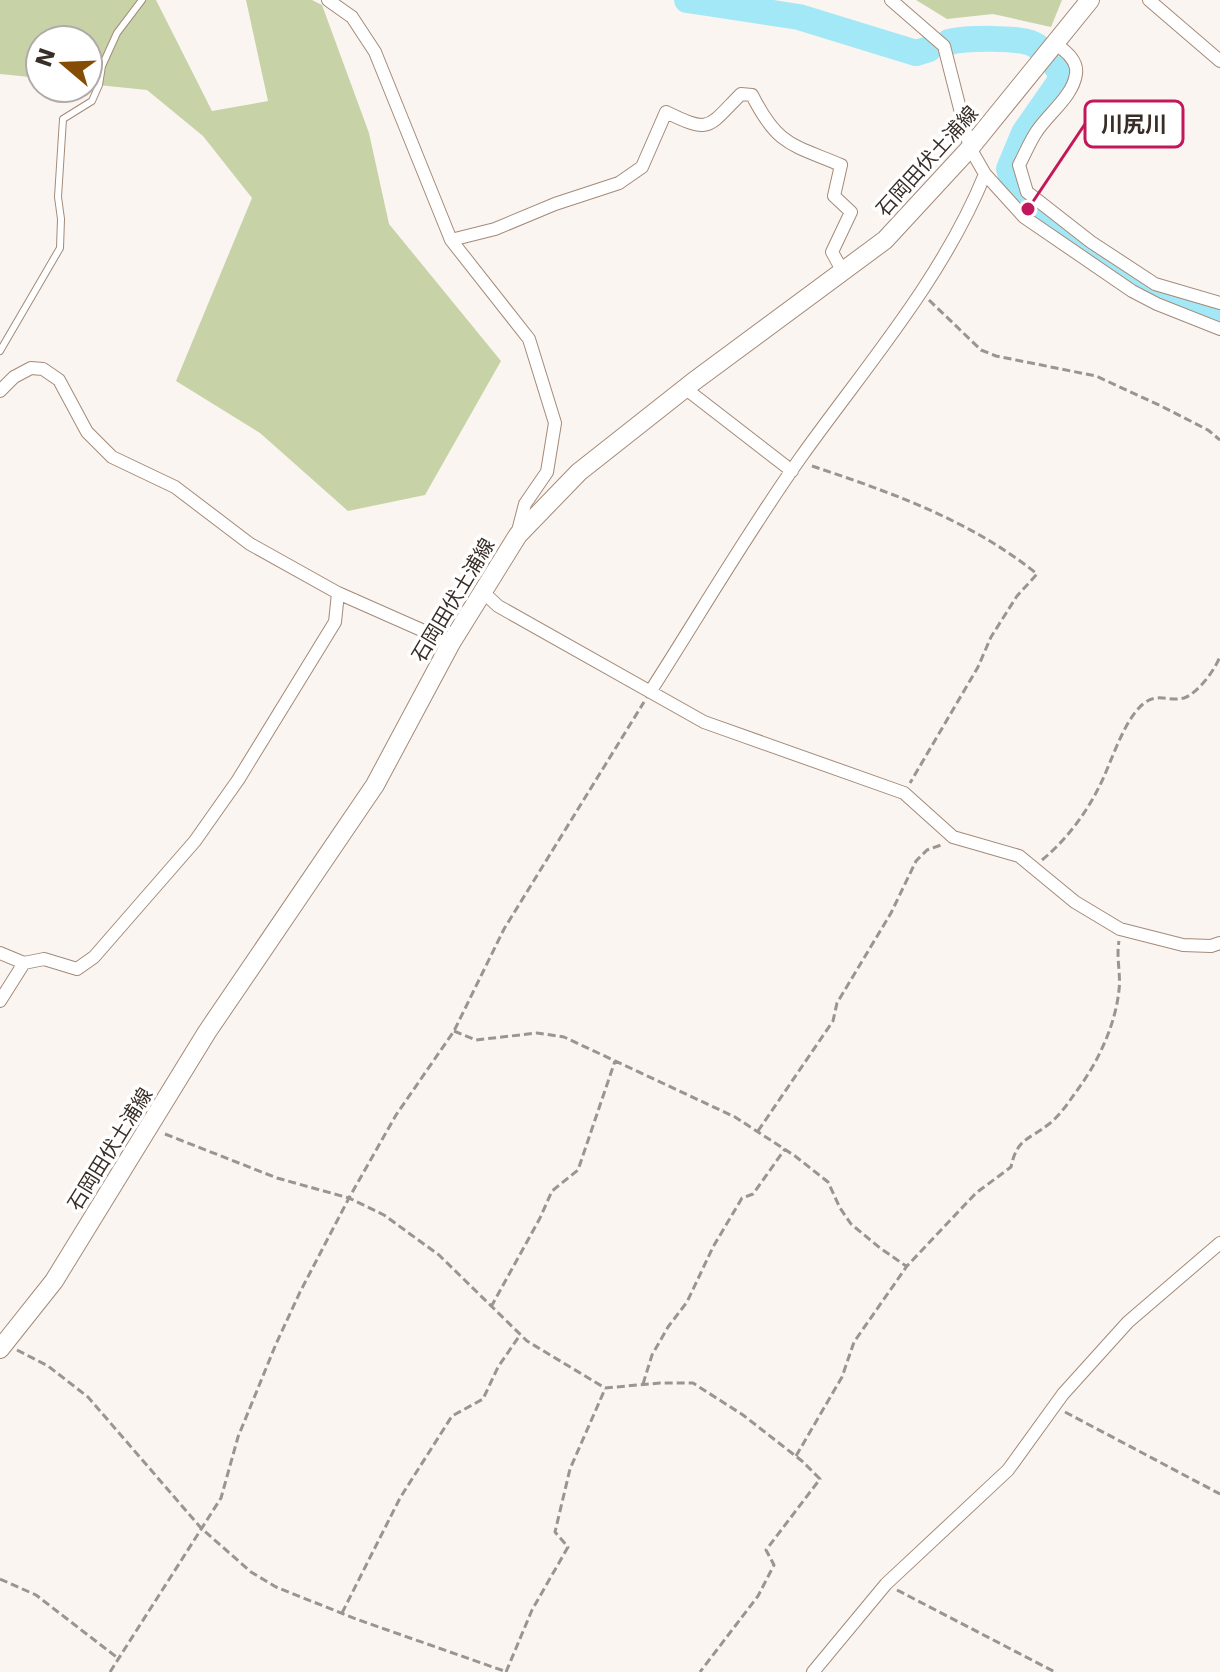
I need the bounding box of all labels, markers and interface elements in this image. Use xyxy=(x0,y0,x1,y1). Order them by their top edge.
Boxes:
north arrow xyxy=(24,24,104,104)
text: N xyxy=(31,45,60,70)
street label: 石岡田伏土浦線 xyxy=(871,101,983,221)
callout: 川尻川 xyxy=(1085,101,1183,147)
text: 川尻川 xyxy=(1101,112,1167,137)
street label: 石岡田伏土浦線 xyxy=(407,534,499,666)
street label: 石岡田伏土浦線 xyxy=(63,1083,157,1215)

